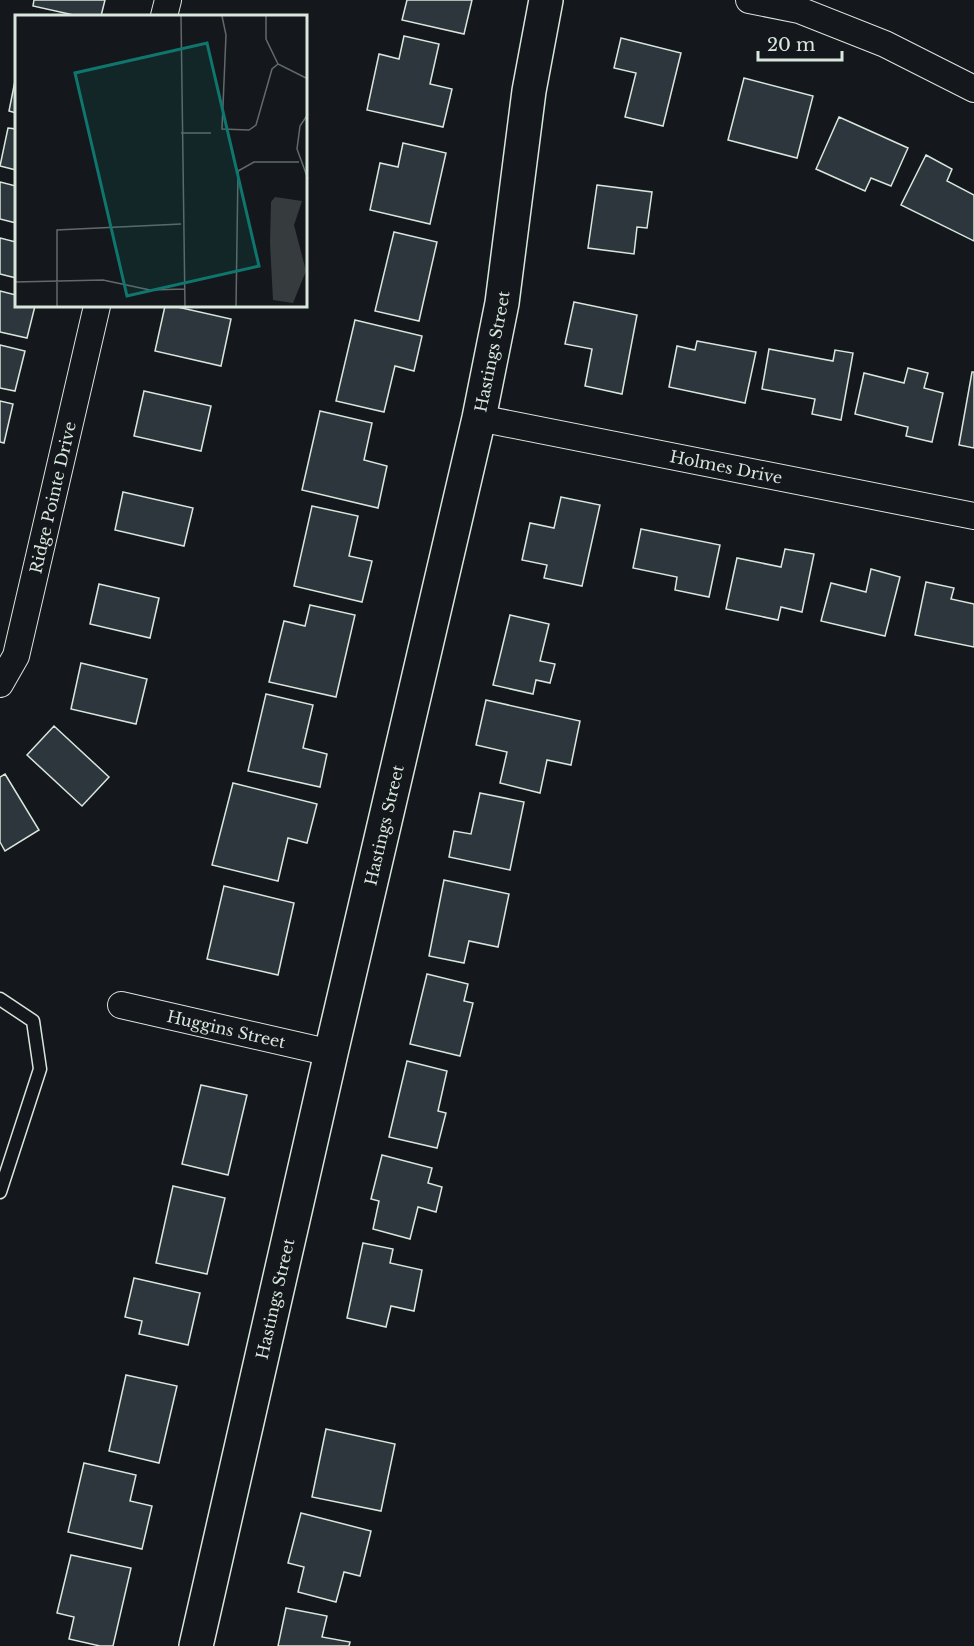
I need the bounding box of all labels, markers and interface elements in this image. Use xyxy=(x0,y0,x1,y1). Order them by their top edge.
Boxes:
inset map xyxy=(15,15,308,308)
scale bar xyxy=(758,24,842,62)
text: 20 m xyxy=(767,34,815,56)
street label: Hastings Street xyxy=(470,290,513,414)
street label: Ridge Pointe Drive xyxy=(25,420,80,575)
street label: Holmes Drive xyxy=(668,446,784,488)
street label: Hastings Street xyxy=(360,763,408,888)
street label: Huggins Street xyxy=(165,1006,287,1052)
street label: Hastings Street xyxy=(252,1237,298,1361)

